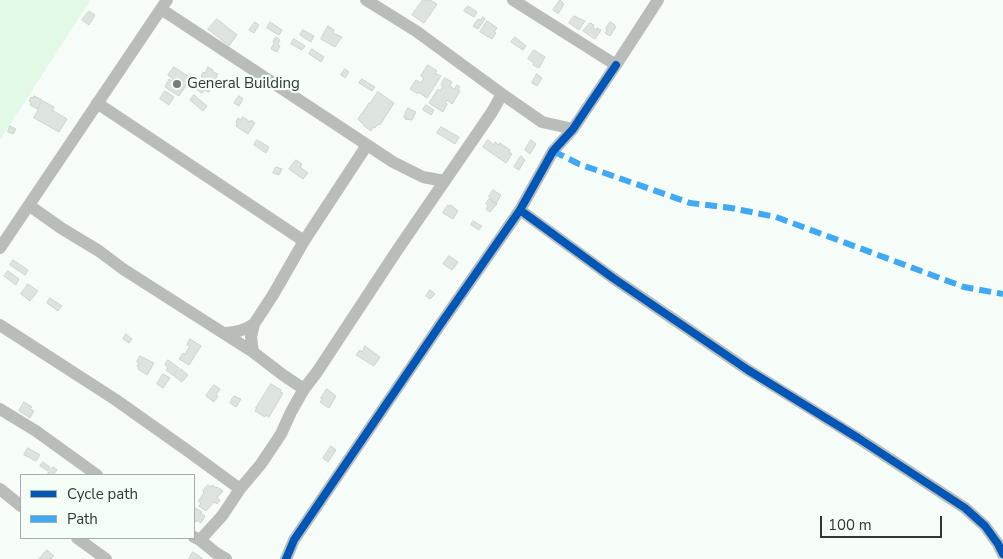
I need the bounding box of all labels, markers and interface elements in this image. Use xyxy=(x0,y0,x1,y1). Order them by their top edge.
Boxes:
place label: General Building xyxy=(187,75,300,93)
marker: General Building xyxy=(171,78,183,90)
legend xyxy=(20,474,195,539)
text: Cycle path xyxy=(67,484,138,504)
scale bar xyxy=(823,506,946,538)
text: Path xyxy=(67,509,98,529)
text: 100 m xyxy=(828,515,872,535)

